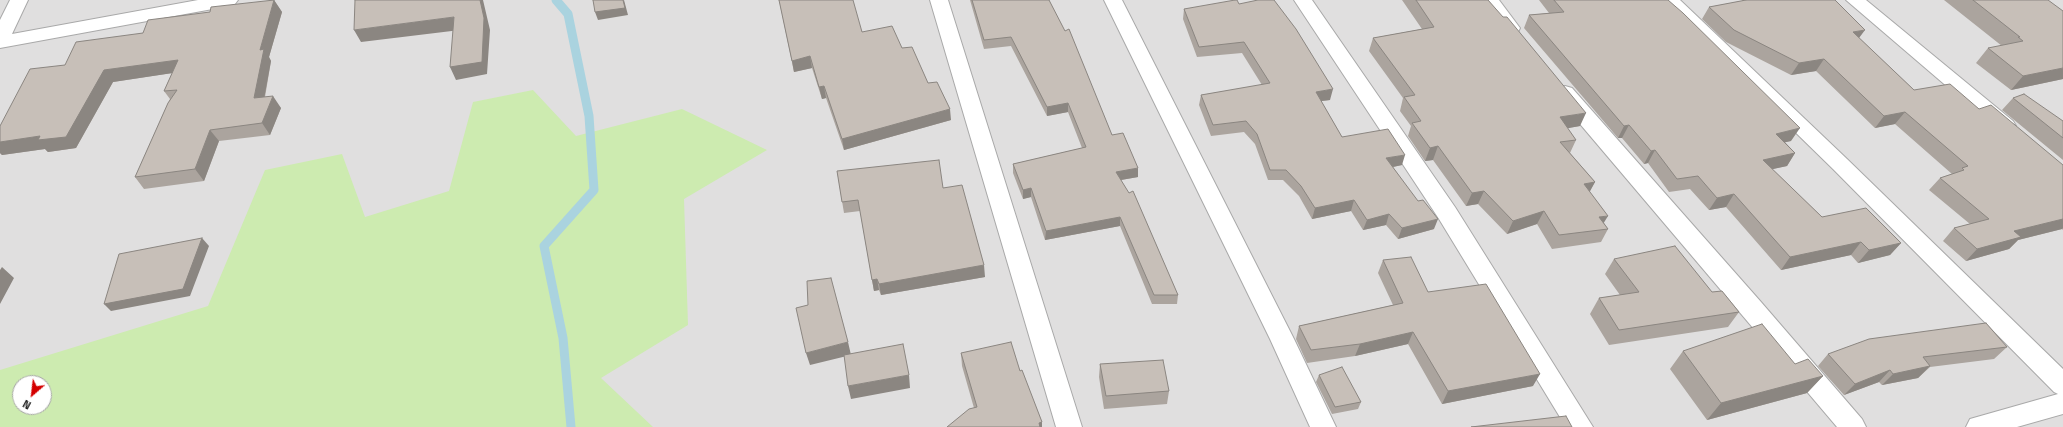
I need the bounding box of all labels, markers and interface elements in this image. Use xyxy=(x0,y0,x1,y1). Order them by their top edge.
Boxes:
north arrow xyxy=(12,375,52,415)
text: N xyxy=(20,396,34,414)

